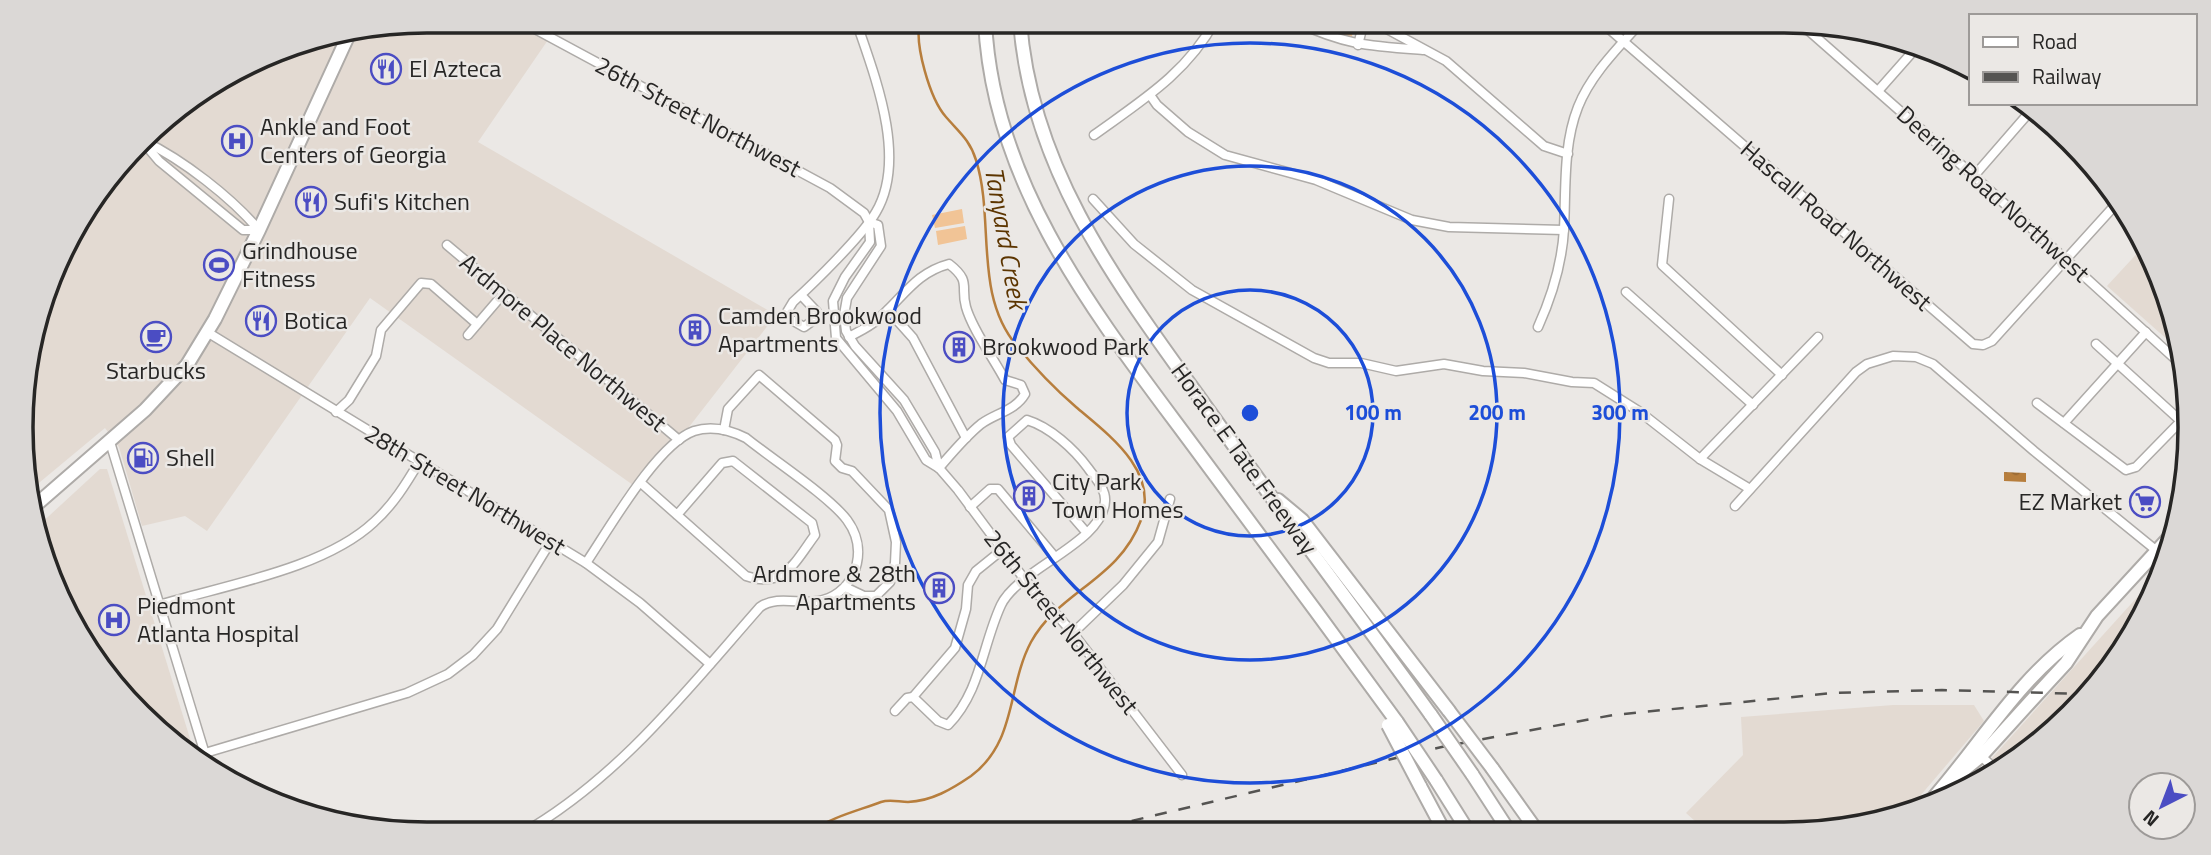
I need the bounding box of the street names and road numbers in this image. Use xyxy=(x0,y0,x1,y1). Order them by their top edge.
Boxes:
street label: 26th Street Northwest xyxy=(589,47,808,186)
street label: Deering Road Northwest xyxy=(1889,97,2099,290)
street label: Hascall Road Northwest xyxy=(1733,132,1941,319)
street label: Ardmore Place Northwest xyxy=(452,245,676,440)
street label: Horace E Tate Freeway xyxy=(1163,355,1327,562)
street label: 28th Street Northwest xyxy=(358,415,573,564)
street label: 26th Street Northwest xyxy=(976,521,1148,722)

